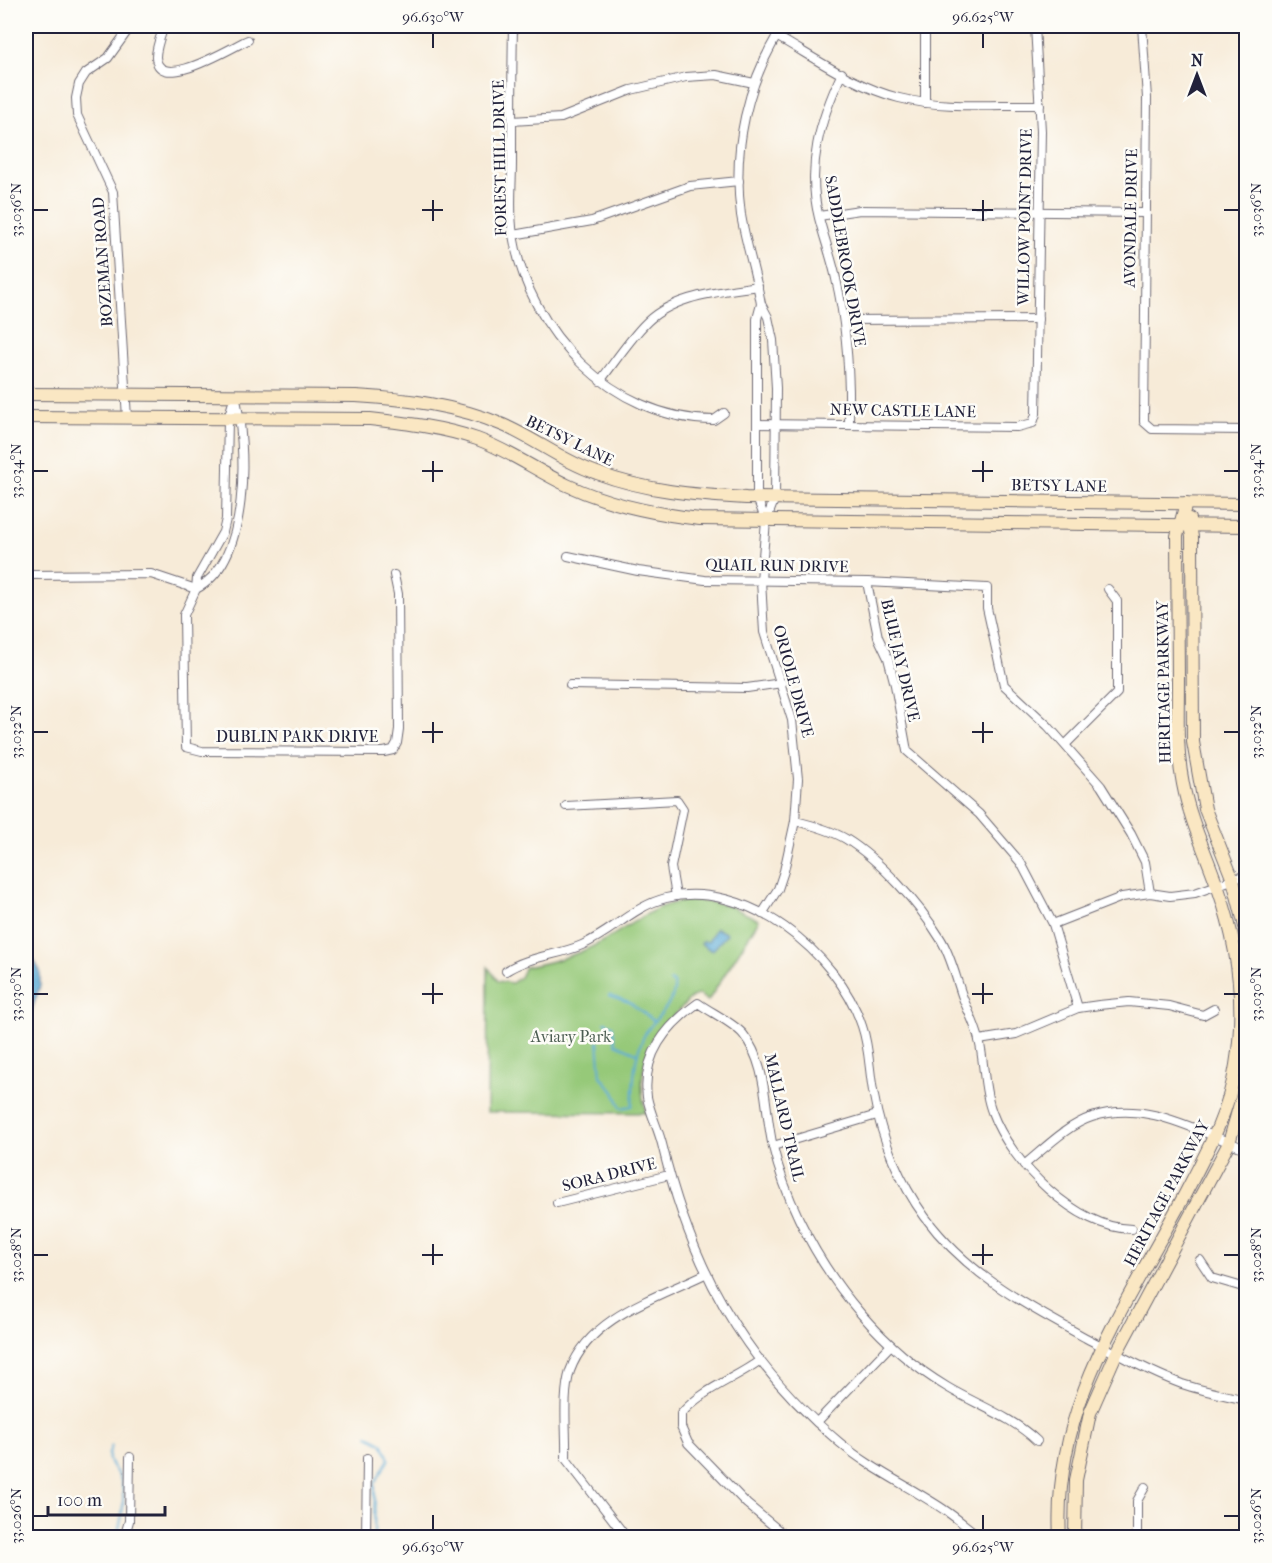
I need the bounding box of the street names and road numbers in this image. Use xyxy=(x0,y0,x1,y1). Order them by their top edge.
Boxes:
street label: FOREST HILL DRIVE xyxy=(489,79,510,236)
street label: WILLOW POINT DRIVE xyxy=(1013,128,1036,307)
street label: AVONDALE DRIVE xyxy=(1120,148,1141,289)
street label: SADDLEBROOK DRIVE xyxy=(821,174,870,349)
street label: BOZEMAN ROAD xyxy=(88,196,117,328)
street label: NEW CASTLE LANE xyxy=(830,400,976,421)
street label: BETSY LANE xyxy=(523,411,617,470)
street label: BETSY LANE xyxy=(1011,475,1107,496)
street label: QUAIL RUN DRIVE xyxy=(705,555,849,576)
street label: BLUE JAY DRIVE xyxy=(877,597,924,724)
street label: HERITAGE PARKWAY xyxy=(1153,599,1174,764)
street label: ORIOLE DRIVE xyxy=(769,623,818,740)
street label: DUBLIN PARK DRIVE xyxy=(216,727,378,746)
street label: MALLARD TRAIL xyxy=(761,1051,809,1183)
street label: HERITAGE PARKWAY xyxy=(1120,1116,1214,1270)
street label: SORA DRIVE xyxy=(560,1154,658,1195)

